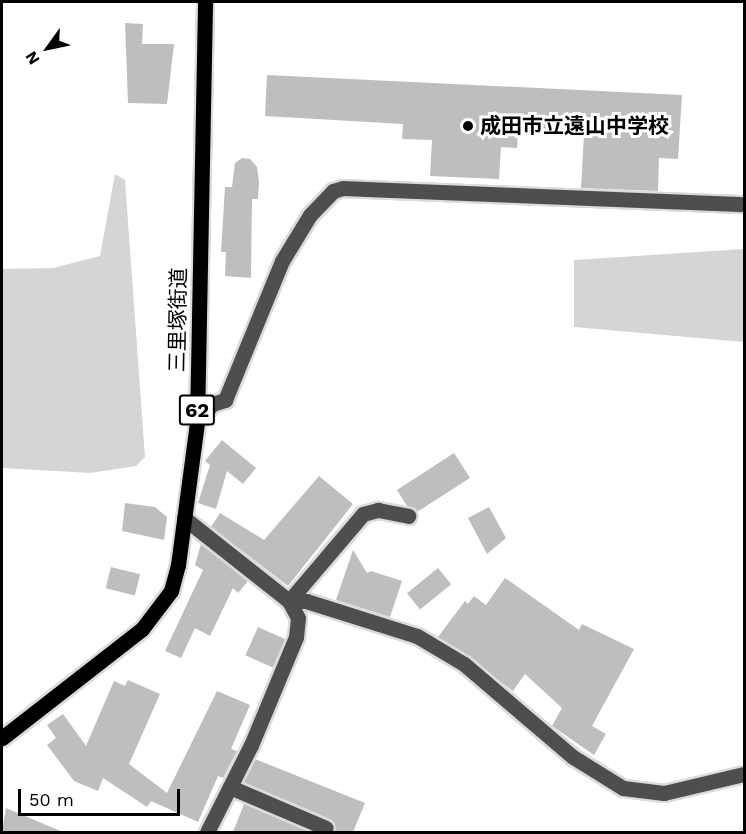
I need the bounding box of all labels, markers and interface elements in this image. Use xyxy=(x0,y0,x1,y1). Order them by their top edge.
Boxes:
north arrow xyxy=(18,18,78,78)
text: N xyxy=(21,48,44,68)
place label: 成田市立遠山中学校 xyxy=(480,113,669,139)
marker: 成田市立遠山中学校 xyxy=(461,119,475,133)
street label: 三里塚街道 xyxy=(164,267,192,373)
road number: 62 xyxy=(178,393,216,427)
scale bar xyxy=(21,777,183,815)
text: 50 m xyxy=(29,789,74,810)

